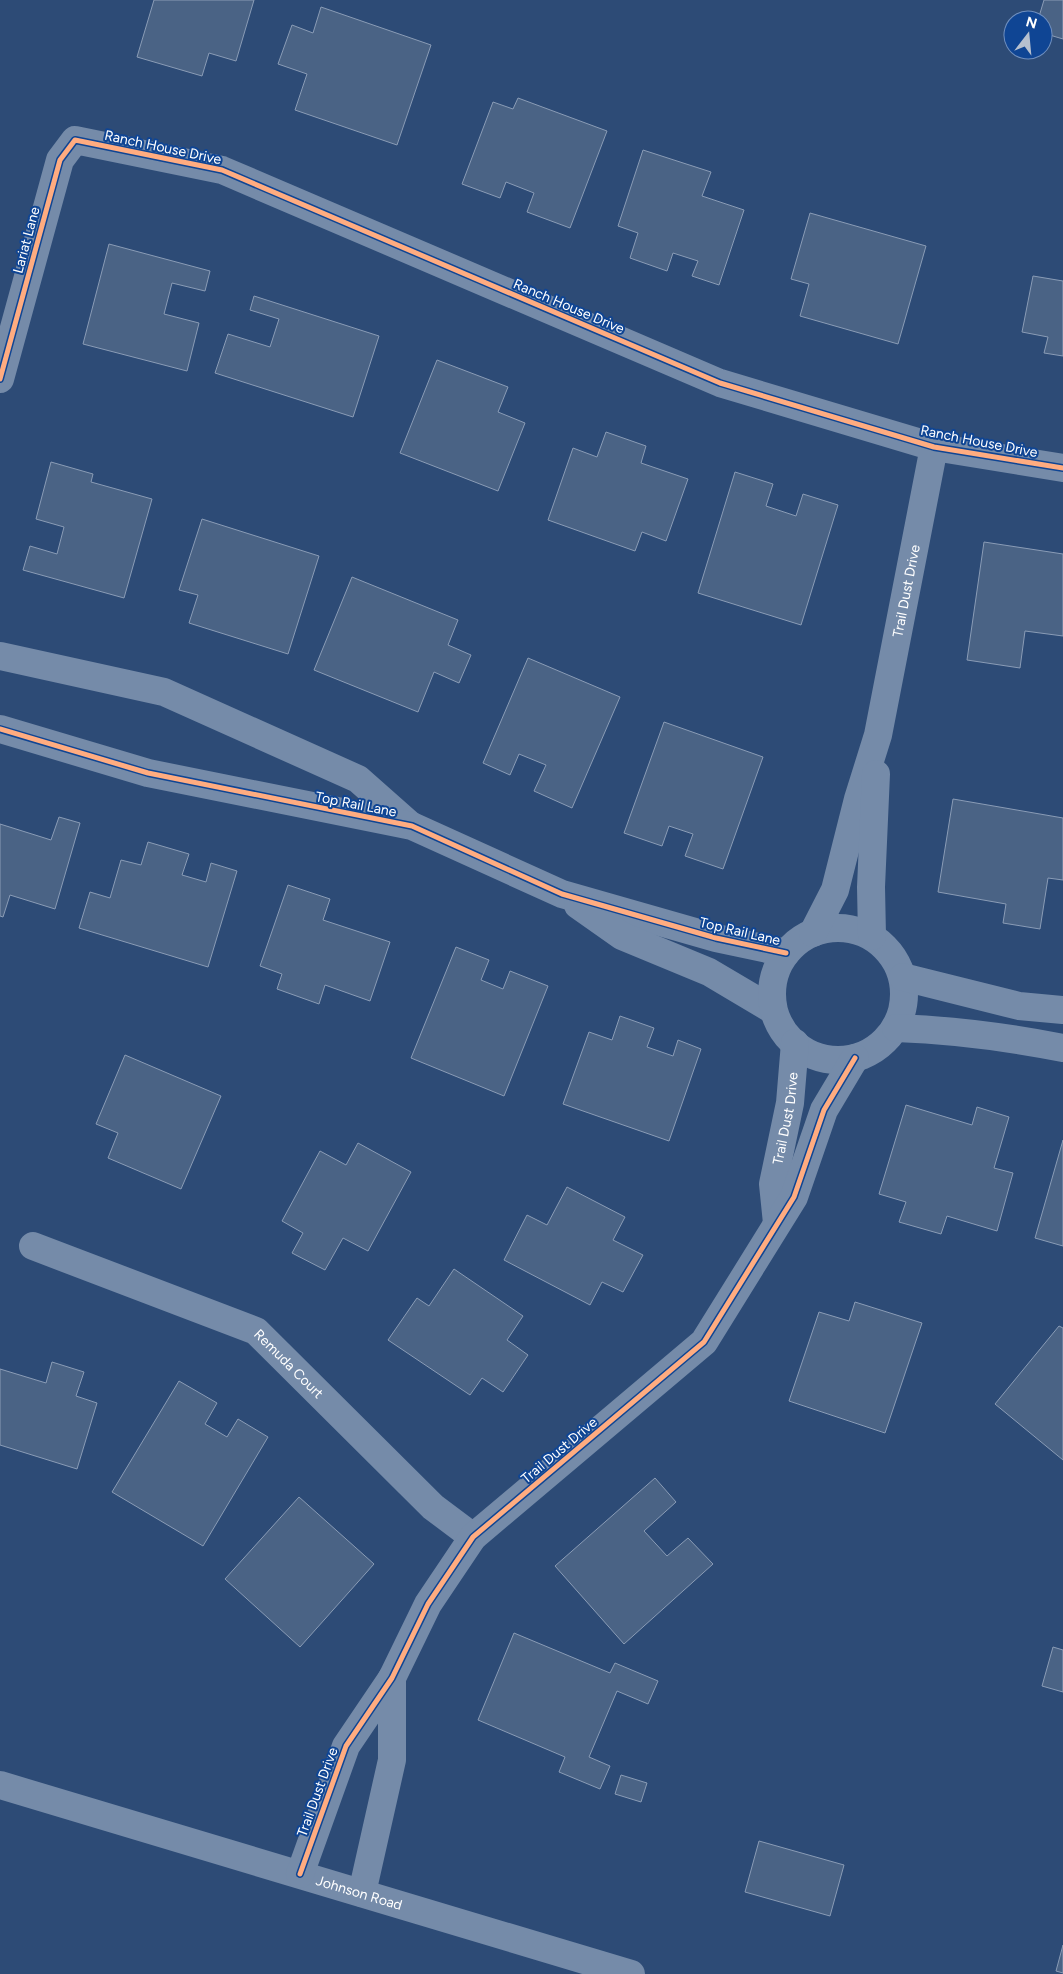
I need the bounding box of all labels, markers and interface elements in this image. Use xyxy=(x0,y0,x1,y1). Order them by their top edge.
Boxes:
north arrow xyxy=(1003,10,1053,60)
text: N xyxy=(1024,13,1039,33)
street label: Ranch House Drive xyxy=(103,127,223,168)
street label: Lariat Lane xyxy=(9,205,44,275)
street label: Ranch House Drive xyxy=(511,275,627,338)
street label: Ranch House Drive xyxy=(919,422,1039,461)
street label: Trail Dust Drive xyxy=(889,543,924,639)
street label: Top Rail Lane xyxy=(314,788,398,821)
street label: Top Rail Lane xyxy=(698,914,782,949)
street label: Trail Dust Drive xyxy=(769,1071,802,1166)
street label: Remuda Court xyxy=(250,1326,327,1402)
street label: Trail Dust Drive xyxy=(518,1413,601,1487)
street label: Trail Dust Drive xyxy=(293,1745,342,1839)
street label: Johnson Road xyxy=(314,1872,404,1914)

